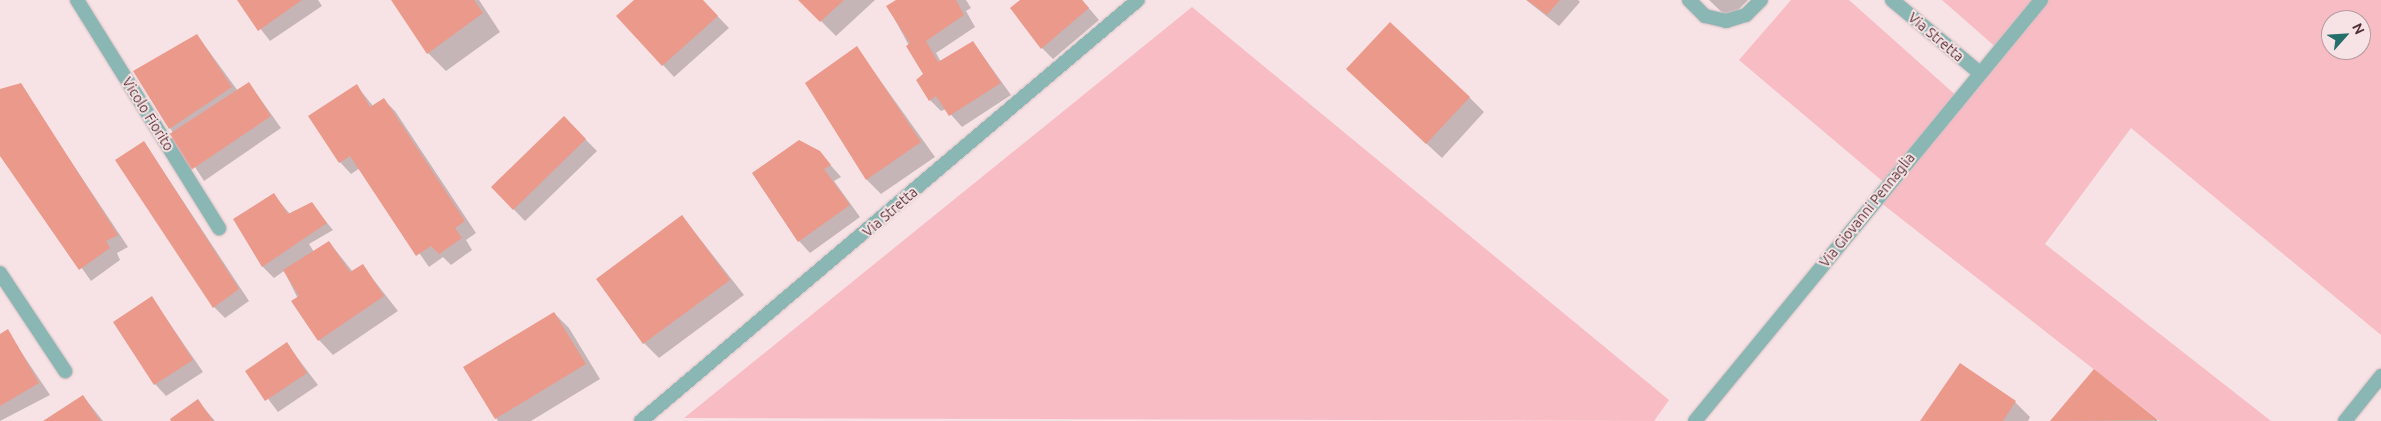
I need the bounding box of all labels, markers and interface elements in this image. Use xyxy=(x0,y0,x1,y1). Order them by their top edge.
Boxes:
street label: Via Stretta xyxy=(1905,9,1967,65)
north arrow xyxy=(2321,10,2371,60)
text: N xyxy=(2349,21,2368,37)
street label: Vicolo Fiorito xyxy=(119,74,177,154)
street label: Via Giovanni Pennaglia xyxy=(1816,150,1918,270)
street label: Via Stretta xyxy=(859,184,921,240)

